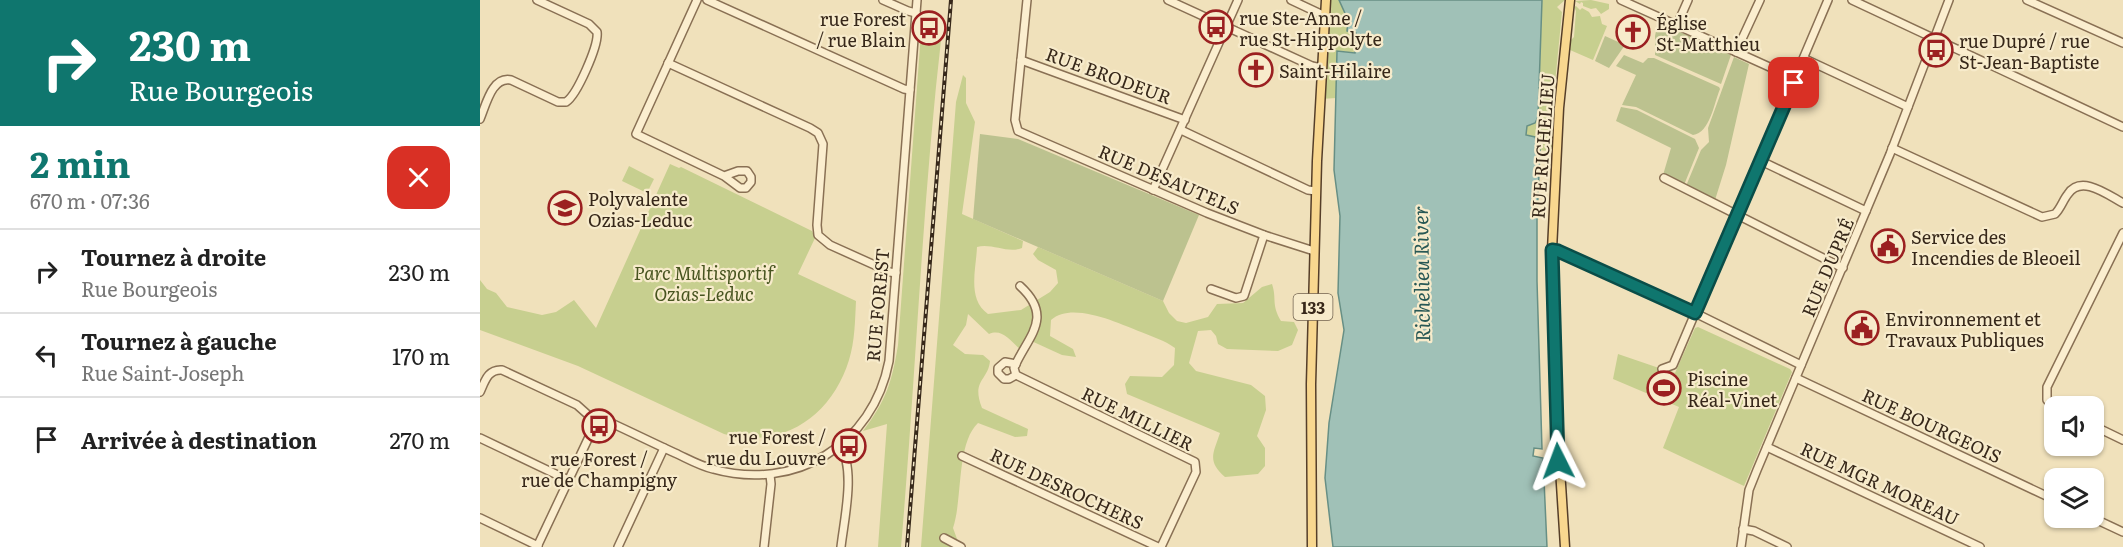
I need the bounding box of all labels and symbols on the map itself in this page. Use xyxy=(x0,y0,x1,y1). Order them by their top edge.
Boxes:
place label: rue Ste-Anne / rue St-Hippolyte xyxy=(1239,4,1382,52)
place label: rue Forest / rue Blain xyxy=(816,5,907,53)
bus stop icon: rue Ste-Anne / rue St-Hippolyte xyxy=(1198,9,1234,45)
place label: Église St-Matthieu xyxy=(1656,9,1760,57)
bus stop icon: rue Forest / rue Blain xyxy=(911,10,947,46)
church icon: Église St-Matthieu xyxy=(1615,14,1651,50)
place label: rue Dupré / rue St-Jean-Baptiste xyxy=(1959,27,2099,75)
bus stop icon: rue Dupré / rue St-Jean-Baptiste xyxy=(1918,32,1954,68)
street label: RUE BRODEUR xyxy=(1042,40,1176,110)
church icon: Saint-Hilaire xyxy=(1238,52,1274,88)
place label: Saint-Hilaire xyxy=(1279,57,1391,84)
pin xyxy=(1768,57,1819,108)
street label: RUE RICHELIEU xyxy=(1523,72,1561,220)
street label: RUE DESAUTELS xyxy=(1094,137,1244,221)
place label: Polyvalente Ozias-Leduc xyxy=(588,185,692,233)
school or university icon: Polyvalente Ozias-Leduc xyxy=(547,190,583,226)
water label: Richelieu River xyxy=(1404,206,1436,342)
street label: RUE DUPRÉ xyxy=(1794,213,1860,321)
place label: Service des Incendies de Bleoeil xyxy=(1911,223,2081,271)
public building icon: Service des Incendies de Bleoeil xyxy=(1870,228,1906,264)
street label: RUE FOREST xyxy=(859,247,895,363)
park label: Parc Multisportif Ozias-Leduc xyxy=(634,259,776,307)
road number: 133 xyxy=(1294,294,1332,320)
place label: Environnement et Travaux Publiques xyxy=(1885,305,2044,353)
public building icon: Environnement et Travaux Publiques xyxy=(1844,310,1880,346)
place label: Piscine Réal-Vinet xyxy=(1687,365,1778,413)
sports icon: Piscine Réal-Vinet xyxy=(1646,370,1682,406)
street label: RUE MILLIER xyxy=(1077,379,1199,457)
street label: RUE BOURGEOIS xyxy=(1858,381,2006,469)
bus stop icon: rue Forest / rue de Champigny xyxy=(581,408,617,444)
place label: rue Forest / rue du Louvre xyxy=(706,423,826,471)
bus stop icon: rue Forest / rue du Louvre xyxy=(831,428,867,464)
position arrow xyxy=(1526,429,1590,493)
street label: RUE MGR MOREAU xyxy=(1796,434,1964,532)
street label: RUE DESROCHERS xyxy=(986,441,1148,535)
place label: rue Forest / rue de Champigny xyxy=(521,445,678,493)

